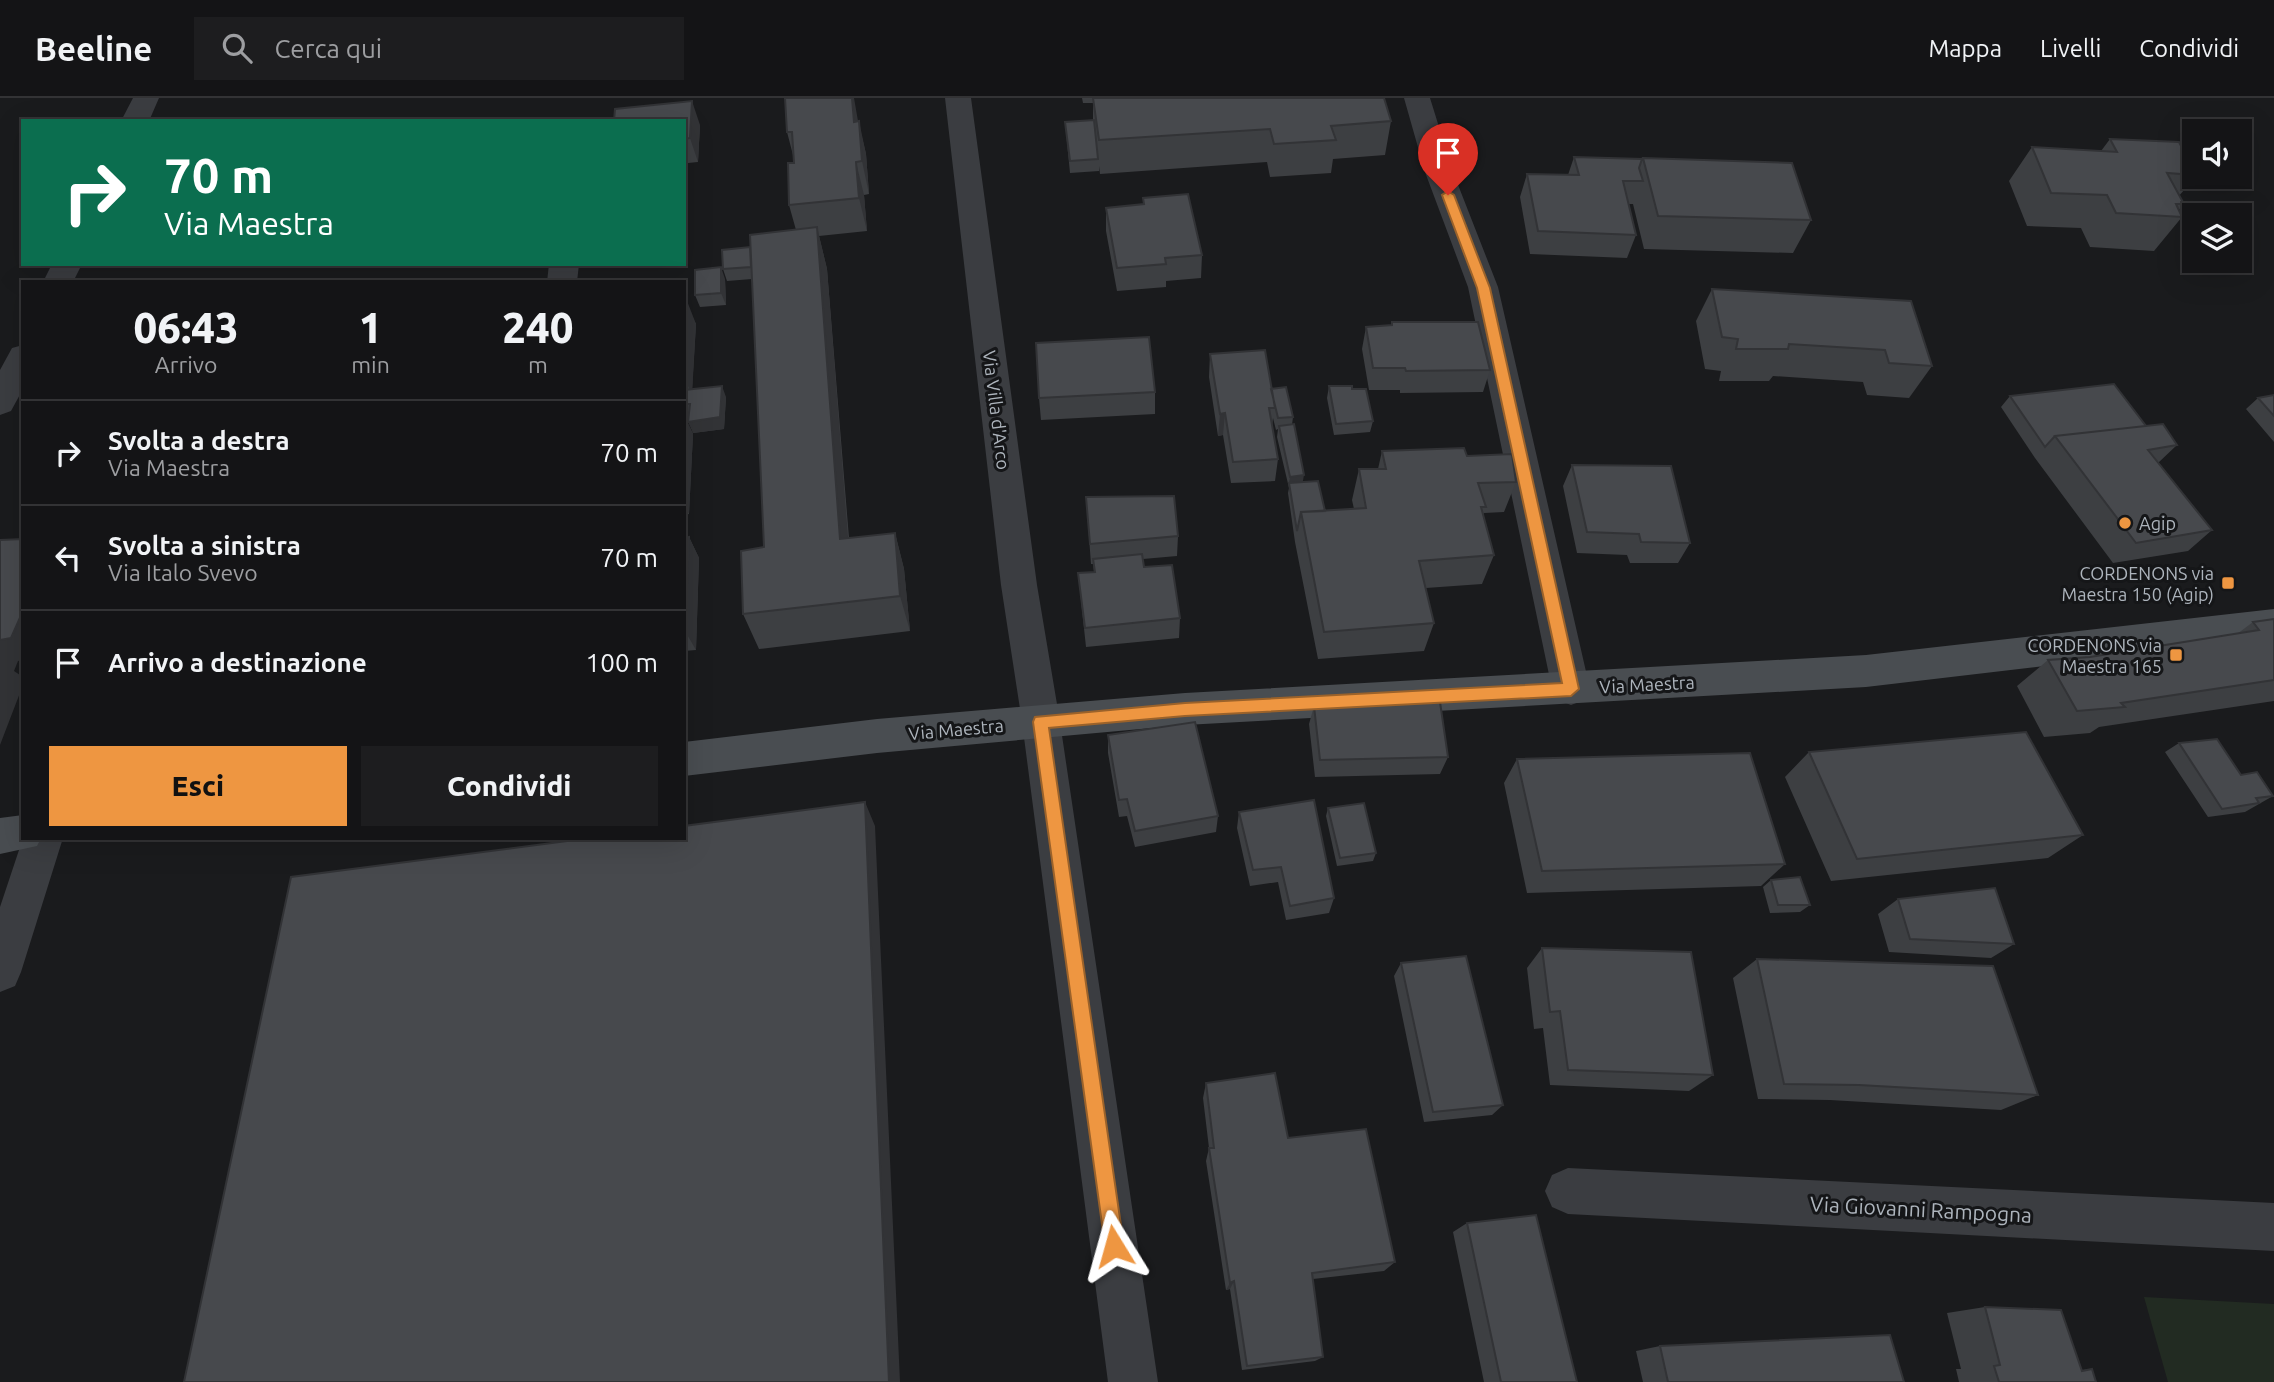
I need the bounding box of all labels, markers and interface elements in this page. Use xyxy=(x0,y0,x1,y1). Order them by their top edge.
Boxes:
search box xyxy=(194,17,684,80)
icon: search xyxy=(218,29,256,67)
text: Beeline xyxy=(35,30,152,67)
text: Cerca qui xyxy=(274,34,382,63)
text: Mappa xyxy=(1928,35,2002,62)
text: Livelli xyxy=(2040,35,2101,62)
text: Condividi xyxy=(2139,35,2239,62)
map controls xyxy=(2182,119,2252,273)
button: sound xyxy=(2182,119,2252,189)
pin xyxy=(1418,123,1478,195)
icon: arrive xyxy=(1429,134,1467,172)
icon: right xyxy=(49,147,140,238)
text: 70 m xyxy=(164,147,273,202)
button: layers xyxy=(2182,203,2252,273)
text: Via Maestra xyxy=(164,205,334,241)
text: 06:43 xyxy=(134,304,239,351)
text: 1 xyxy=(359,304,382,351)
text: 240 xyxy=(502,304,573,351)
street label: Via Villa d'Arco xyxy=(980,349,1014,471)
text: Arrivo xyxy=(155,352,217,377)
text: min xyxy=(351,352,390,377)
text: m xyxy=(528,352,548,377)
text: Svolta a destra xyxy=(108,426,290,455)
icon: right xyxy=(49,434,87,472)
text: 70 m xyxy=(600,438,658,467)
text: Via Maestra xyxy=(108,455,230,480)
place label: Agip xyxy=(2139,513,2176,533)
marker: Agip xyxy=(2117,515,2133,531)
text: Svolta a sinistra xyxy=(108,531,301,560)
icon: left xyxy=(49,539,87,577)
text: 70 m xyxy=(600,543,658,572)
text: Via Italo Svevo xyxy=(108,560,258,585)
place label: CORDENONS via Maestra 150 (Agip) xyxy=(2062,563,2214,605)
marker: CORDENONS via Maestra 150 (Agip) xyxy=(2220,575,2236,591)
place label: CORDENONS via Maestra 165 xyxy=(2028,635,2162,676)
icon: arrive xyxy=(49,644,87,682)
marker: CORDENONS via Maestra 165 xyxy=(2168,647,2184,663)
text: Arrivo a destinazione xyxy=(108,648,367,677)
text: 100 m xyxy=(586,648,658,677)
street label: Via Maestra xyxy=(1599,672,1695,696)
street label: Via Maestra xyxy=(908,715,1004,743)
button: Esci xyxy=(49,746,347,826)
button: Condividi xyxy=(361,746,658,826)
street label: Via Giovanni Rampogna xyxy=(1809,1191,2033,1227)
position arrow xyxy=(1077,1209,1151,1283)

